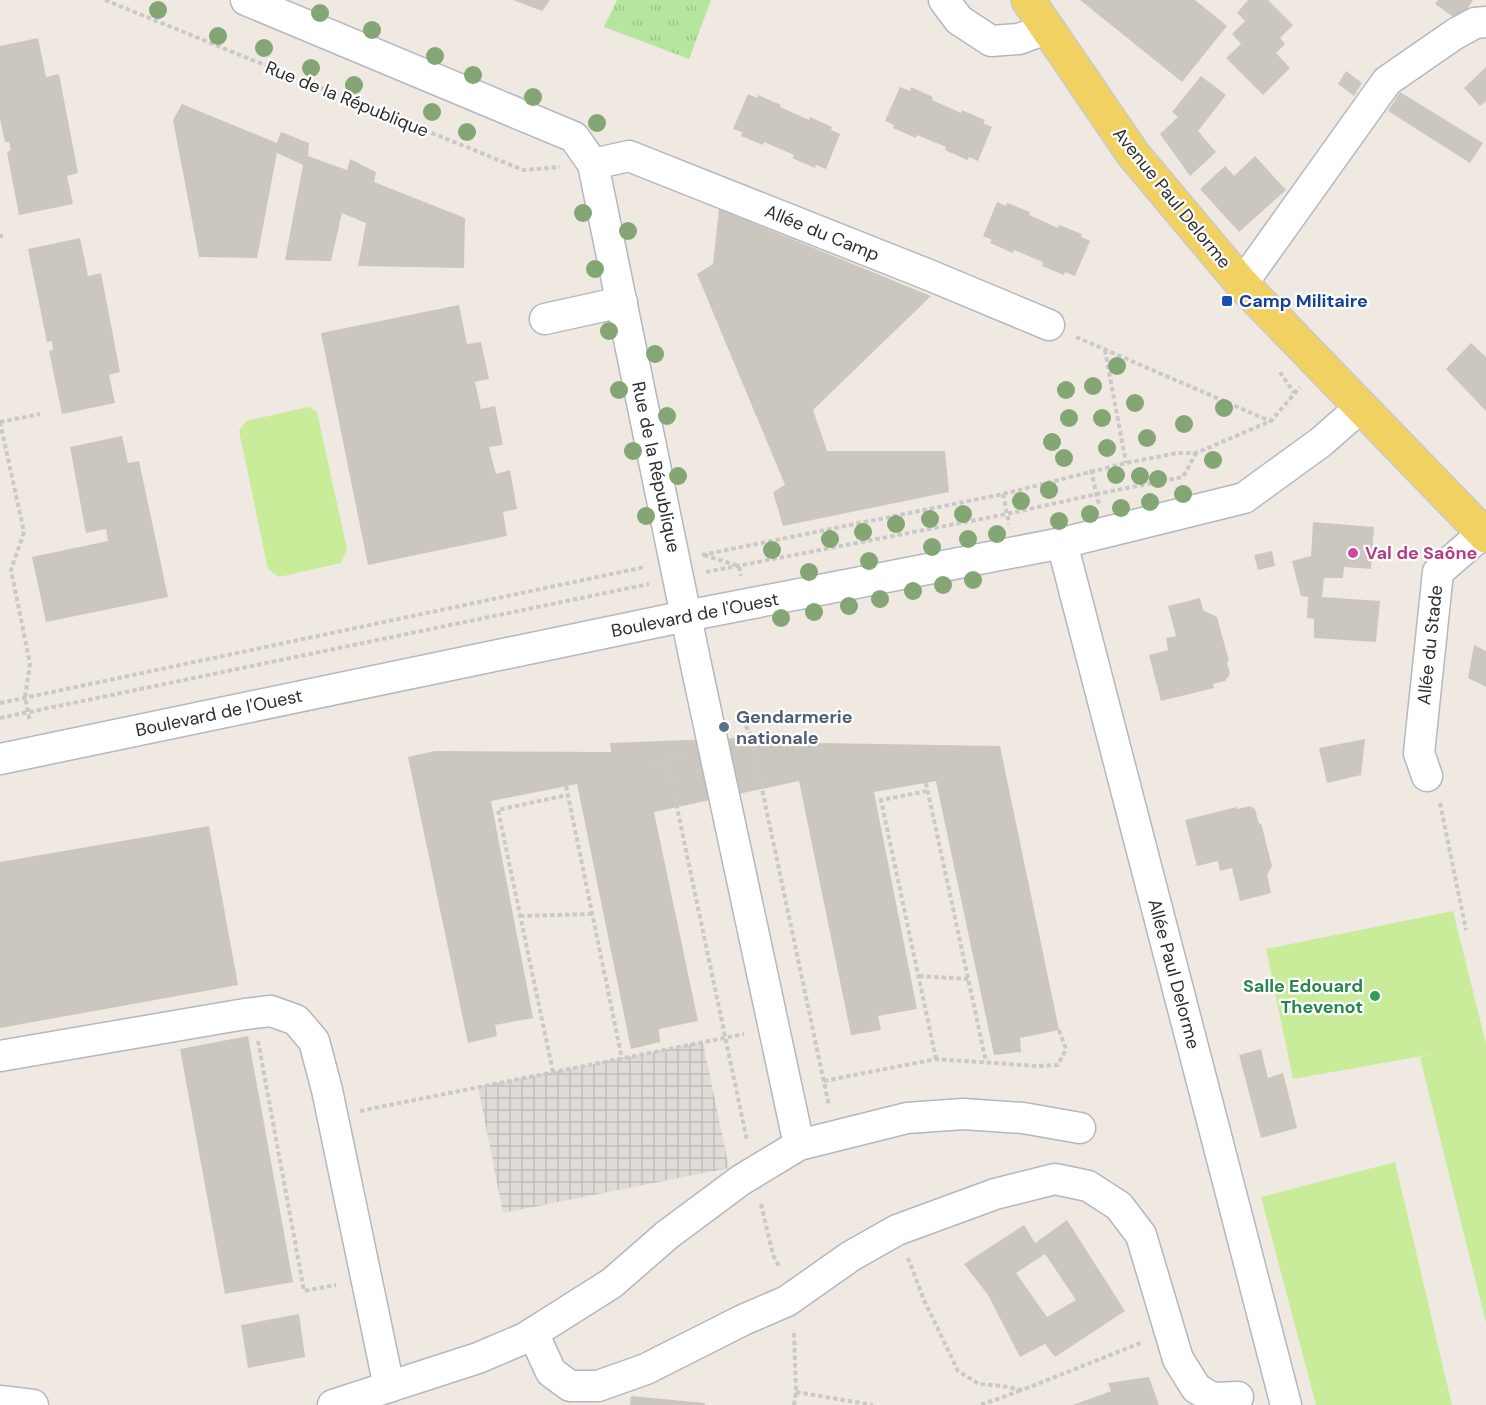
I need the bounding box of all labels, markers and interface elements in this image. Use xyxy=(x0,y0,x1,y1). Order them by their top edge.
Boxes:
street label: Rue de la République xyxy=(262,55,432,143)
street label: Avenue Paul Delorme xyxy=(1108,122,1236,274)
street label: Allée du Camp xyxy=(761,199,883,267)
place label: Camp Militaire xyxy=(1239,289,1368,313)
marker: Camp Militaire xyxy=(1220,294,1234,308)
street label: Rue de la République xyxy=(626,379,686,555)
place label: Val de Saône xyxy=(1365,541,1477,565)
marker: Val de Saône xyxy=(1346,546,1360,560)
street label: Allée du Stade xyxy=(1412,584,1448,706)
street label: Boulevard de l'Ouest xyxy=(609,587,781,643)
street label: Boulevard de l'Ouest xyxy=(133,684,305,742)
place label: Gendarmerie nationale xyxy=(736,705,853,750)
marker: Gendarmerie nationale xyxy=(717,720,731,734)
street label: Allée Paul Delorme xyxy=(1142,896,1206,1052)
place label: Salle Edouard Thevenot xyxy=(1243,974,1363,1019)
marker: Salle Edouard Thevenot xyxy=(1368,989,1382,1003)

